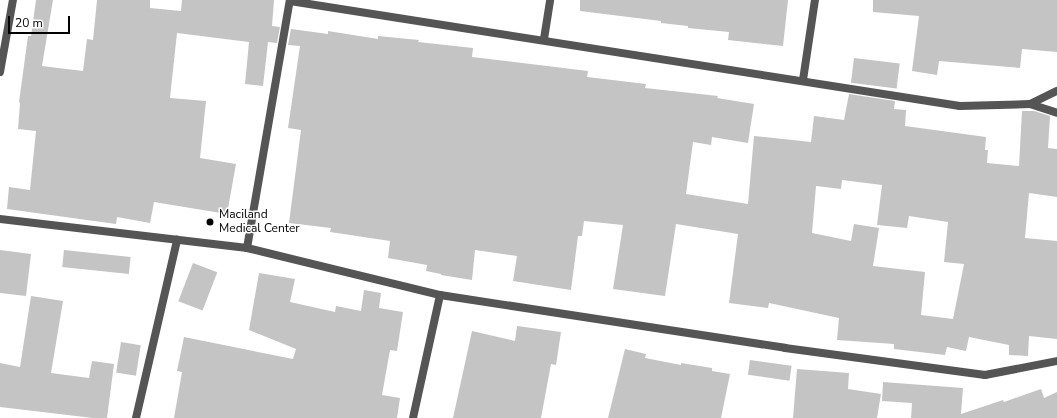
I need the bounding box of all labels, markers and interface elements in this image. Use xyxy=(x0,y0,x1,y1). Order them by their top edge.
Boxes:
scale bar xyxy=(10,8,72,34)
text: 20 m xyxy=(15,15,43,31)
place label: Maciland Medical Center xyxy=(219,208,300,236)
marker: Maciland Medical Center xyxy=(204,216,216,228)

